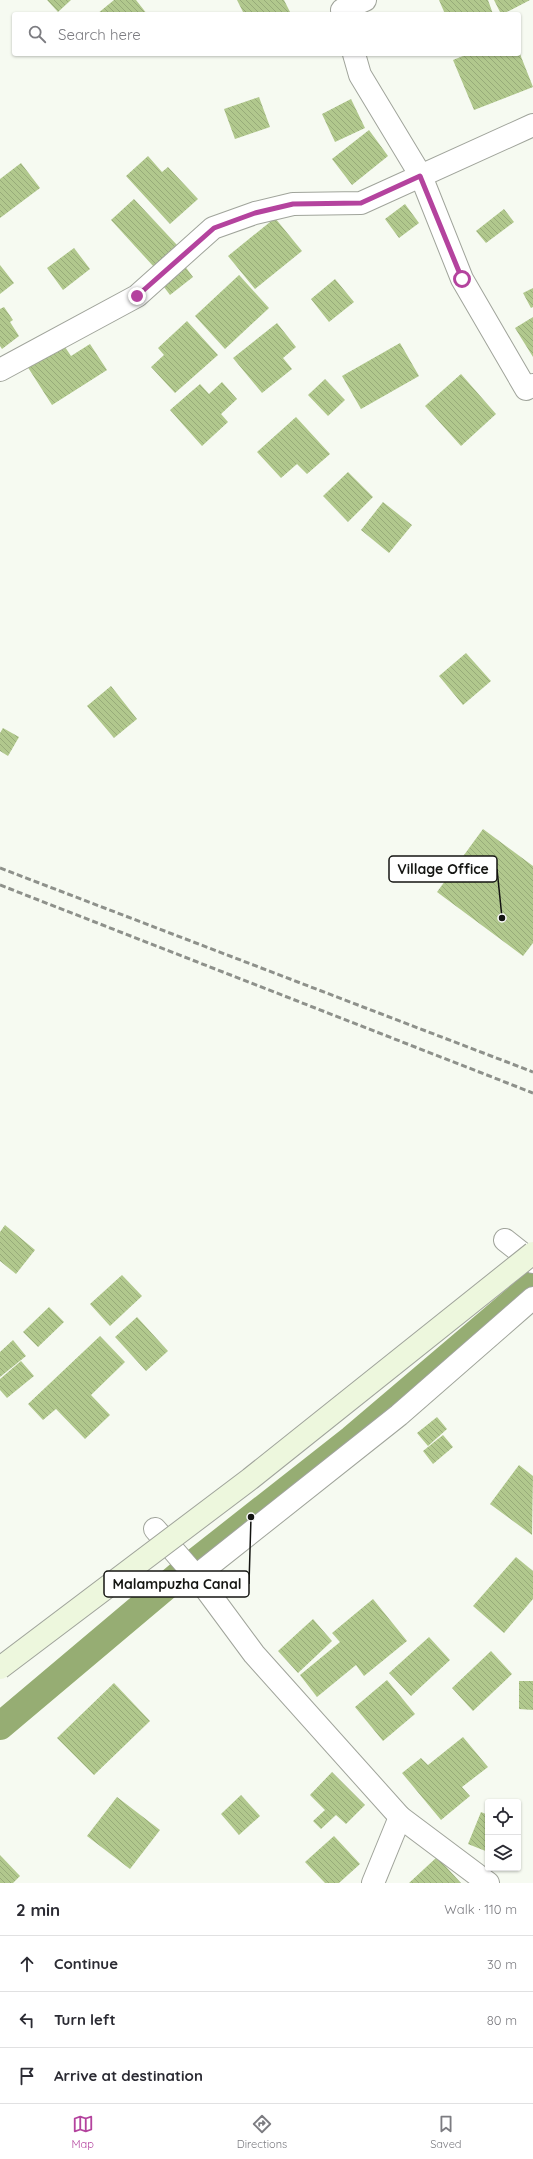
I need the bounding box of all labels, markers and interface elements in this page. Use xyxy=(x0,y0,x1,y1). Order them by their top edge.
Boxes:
search box xyxy=(12,12,521,56)
icon: search xyxy=(26,23,48,45)
text: Search here xyxy=(58,25,141,44)
route start xyxy=(453,270,471,288)
route end xyxy=(128,287,146,305)
callout: Village Office xyxy=(389,856,497,882)
text: Village Office xyxy=(397,860,489,878)
callout: Malampuzha Canal xyxy=(104,1571,249,1597)
text: Malampuzha Canal xyxy=(113,1575,241,1593)
map controls xyxy=(485,1799,521,1871)
button: locate xyxy=(485,1799,521,1835)
button: layers xyxy=(485,1835,521,1871)
text: 2 min xyxy=(16,1899,60,1920)
text: Walk · 110 m xyxy=(444,1901,517,1917)
icon: ahead xyxy=(16,1953,38,1975)
text: Continue xyxy=(54,1954,118,1973)
text: 30 m xyxy=(487,1956,517,1972)
icon: left xyxy=(16,2009,38,2031)
text: Turn left xyxy=(54,2010,116,2029)
text: 80 m xyxy=(487,2012,517,2028)
icon: arrive xyxy=(16,2065,38,2087)
text: Arrive at destination xyxy=(54,2066,203,2085)
tab: Map xyxy=(71,2113,94,2151)
tab: Directions xyxy=(237,2113,287,2151)
tab: Saved xyxy=(430,2113,462,2151)

